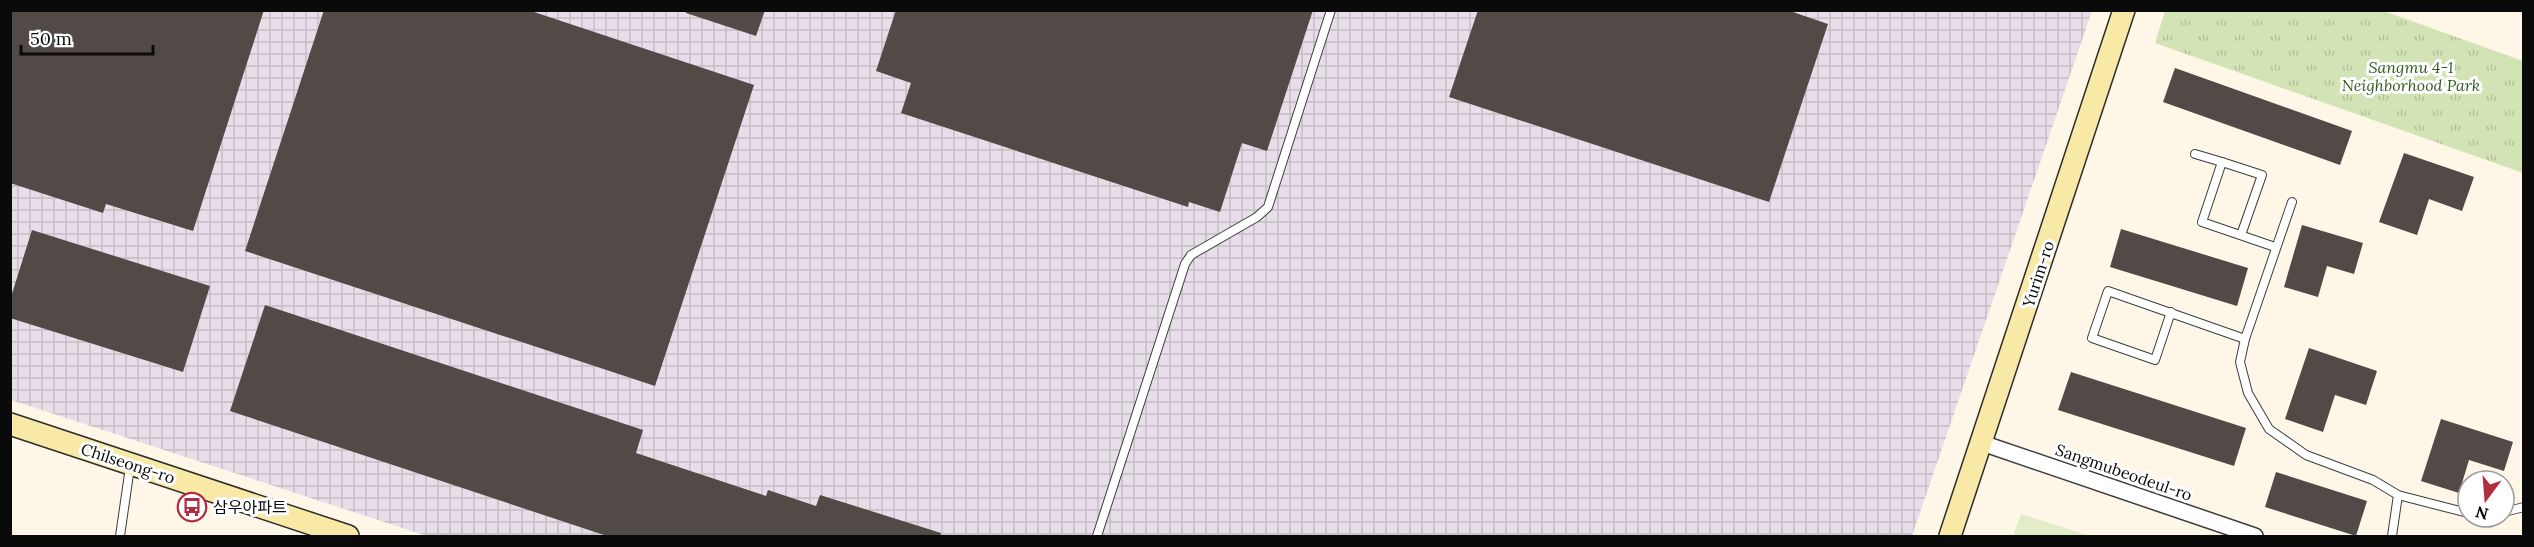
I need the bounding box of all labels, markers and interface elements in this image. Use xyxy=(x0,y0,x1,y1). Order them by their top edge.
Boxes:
scale bar xyxy=(21,18,153,56)
text: 50 m xyxy=(30,27,72,50)
park label: Sangmu 4-1 Neighborhood Park xyxy=(2342,57,2480,95)
street label: Yurim-ro xyxy=(2018,238,2058,311)
street label: Chilseong-ro xyxy=(79,438,177,488)
street label: Sangmubeodeul-ro xyxy=(2053,439,2195,505)
north arrow xyxy=(2456,469,2516,529)
bus stop icon: 삼우아파트 xyxy=(176,491,208,523)
place label: 삼우아파트 xyxy=(213,497,287,517)
text: N xyxy=(2473,502,2491,525)

